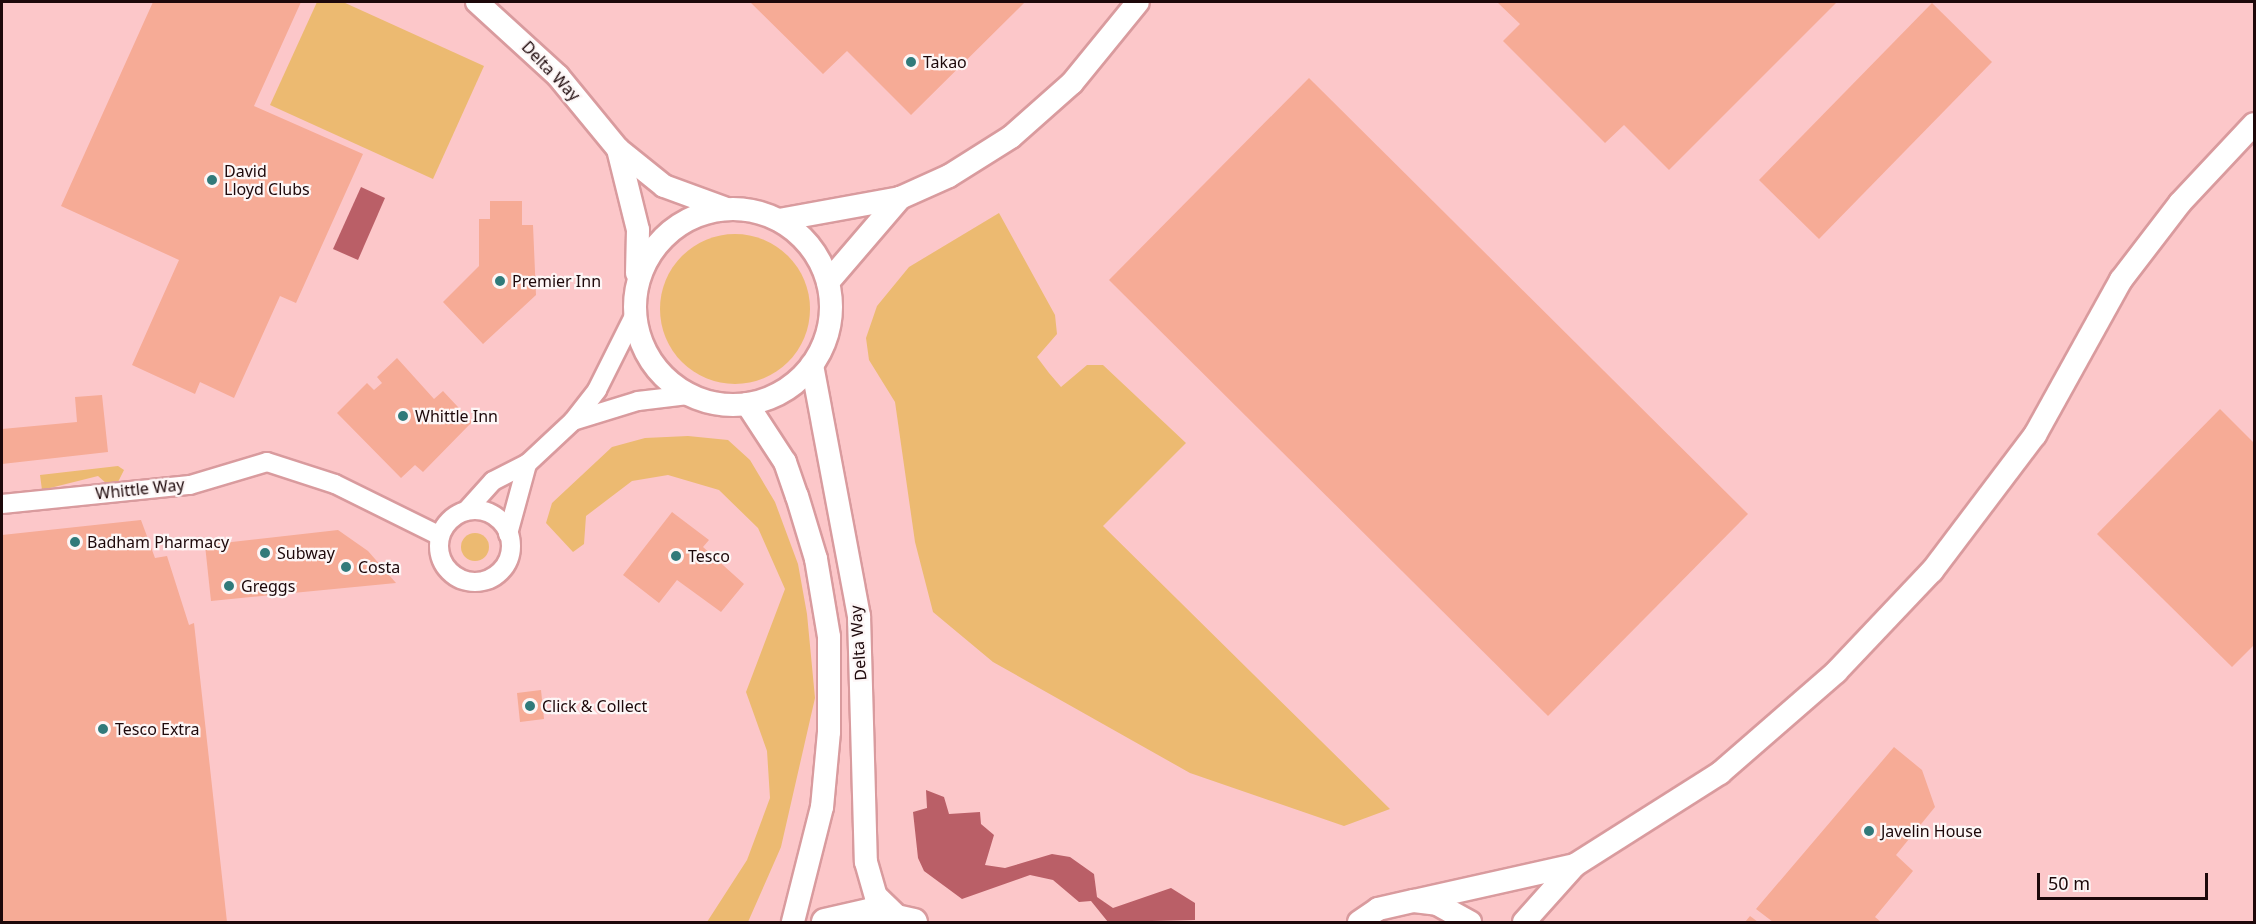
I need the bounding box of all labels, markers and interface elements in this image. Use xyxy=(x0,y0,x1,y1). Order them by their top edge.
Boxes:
street label: Delta Way xyxy=(518,37,584,105)
place label: Takao xyxy=(923,52,967,72)
marker: Takao xyxy=(904,55,918,69)
place label: David Lloyd Clubs xyxy=(224,161,310,199)
marker: David Lloyd Clubs xyxy=(205,173,219,187)
place label: Premier Inn xyxy=(512,271,601,291)
marker: Premier Inn xyxy=(493,274,507,288)
place label: Whittle Inn xyxy=(415,406,498,426)
marker: Whittle Inn xyxy=(396,409,410,423)
street label: Whittle Way xyxy=(95,475,185,503)
place label: Badham Pharmacy xyxy=(87,532,229,552)
marker: Badham Pharmacy xyxy=(68,535,82,549)
place label: Subway xyxy=(277,543,335,563)
marker: Subway xyxy=(258,546,272,560)
place label: Tesco xyxy=(688,546,730,566)
marker: Tesco xyxy=(669,549,683,563)
place label: Costa xyxy=(358,557,400,577)
marker: Costa xyxy=(339,560,353,574)
place label: Greggs xyxy=(241,576,295,596)
marker: Greggs xyxy=(222,579,236,593)
street label: Delta Way xyxy=(846,605,870,681)
place label: Click & Collect xyxy=(542,696,647,716)
marker: Click & Collect xyxy=(523,699,537,713)
place label: Tesco Extra xyxy=(115,719,199,739)
marker: Tesco Extra xyxy=(96,722,110,736)
place label: Javelin House xyxy=(1881,821,1982,841)
marker: Javelin House xyxy=(1862,824,1876,838)
scale bar xyxy=(2040,861,2211,899)
text: 50 m xyxy=(2048,871,2090,895)

